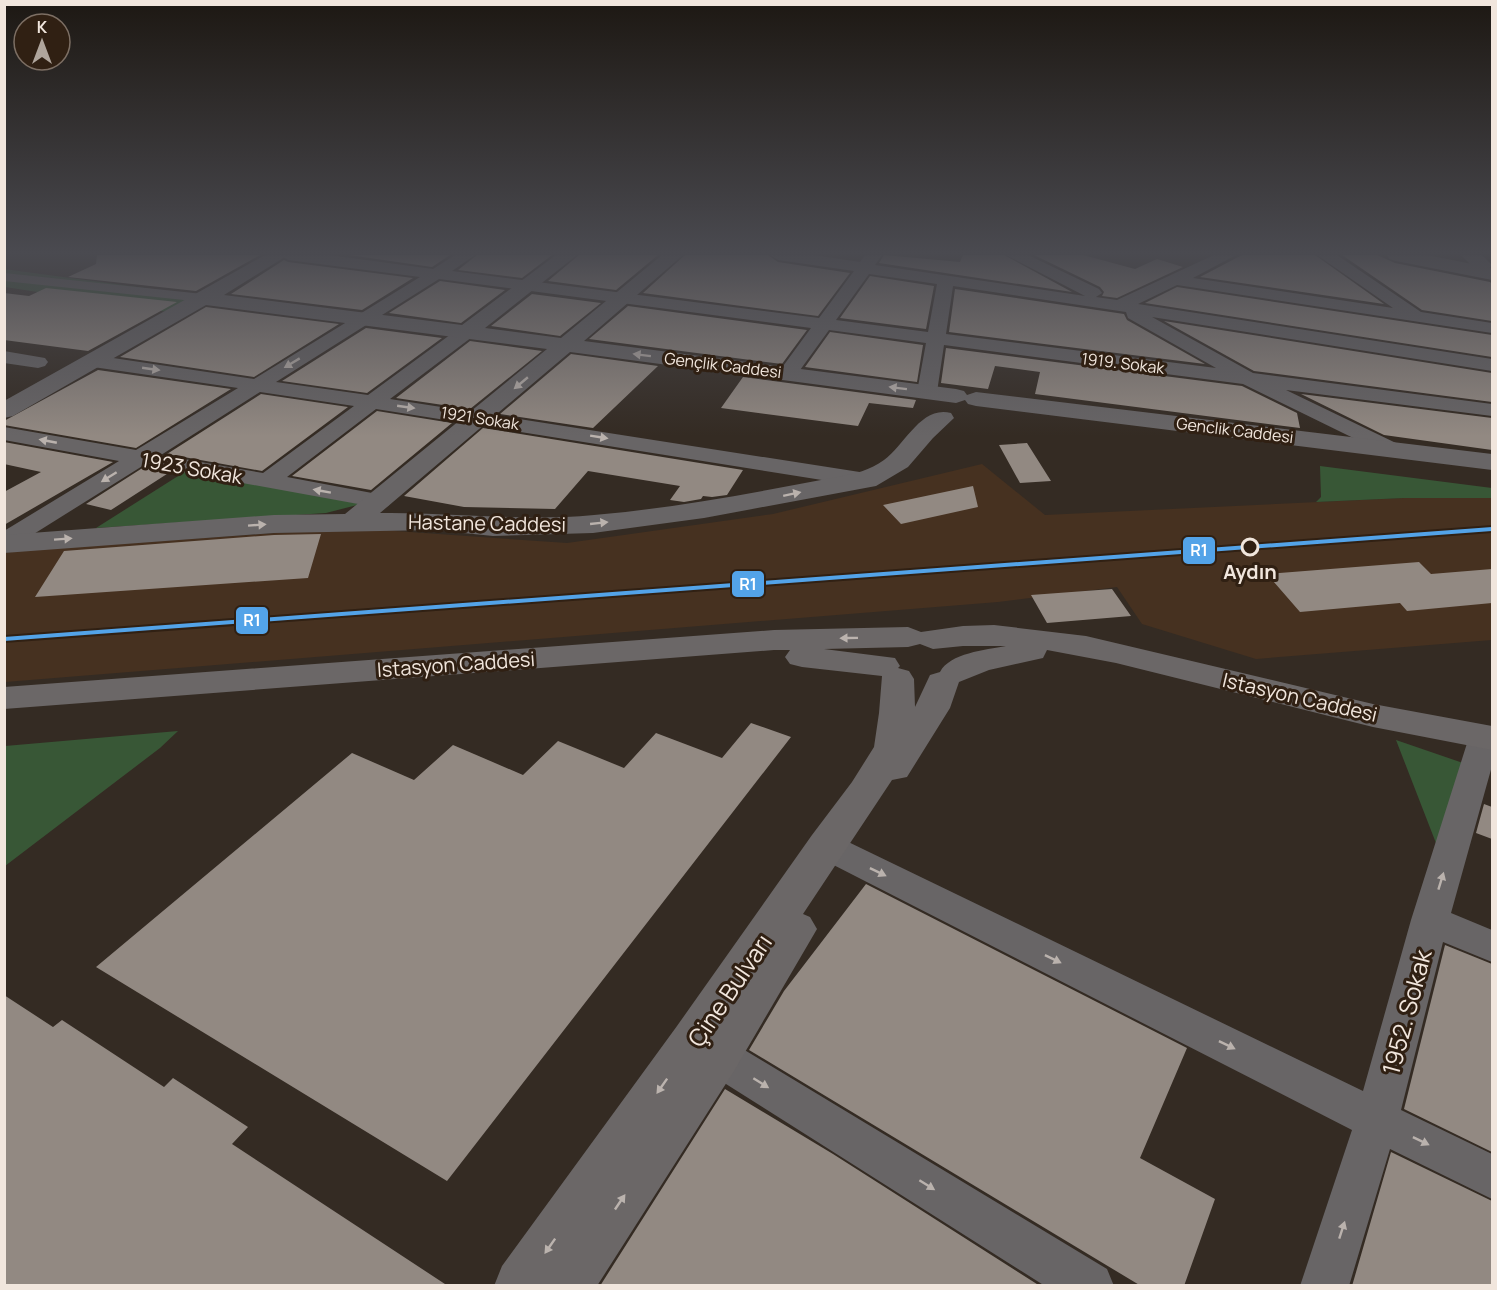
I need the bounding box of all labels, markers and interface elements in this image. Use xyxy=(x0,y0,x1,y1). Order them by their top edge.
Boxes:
north arrow xyxy=(12,12,72,72)
text: K xyxy=(37,16,48,38)
street label: Gençlik Caddesi xyxy=(663,347,783,383)
street label: 1919. Sokak xyxy=(1080,347,1167,379)
one-way arrow xyxy=(632,350,651,360)
one-way arrow xyxy=(284,357,300,368)
one-way arrow xyxy=(142,365,161,374)
one-way arrow xyxy=(513,376,529,389)
one-way arrow xyxy=(888,384,907,393)
street label: 1921 Sokak xyxy=(439,401,522,435)
one-way arrow xyxy=(397,402,416,411)
street label: Genclik Caddesi xyxy=(1175,412,1295,448)
one-way arrow xyxy=(590,433,609,442)
one-way arrow xyxy=(38,436,57,445)
street label: 1923 Sokak xyxy=(140,446,246,490)
one-way arrow xyxy=(101,471,117,482)
one-way arrow xyxy=(313,486,332,495)
one-way arrow xyxy=(782,489,801,498)
street label: Hastane Caddesi xyxy=(408,508,566,538)
one-way arrow xyxy=(589,518,608,528)
one-way arrow xyxy=(248,520,267,530)
one-way arrow xyxy=(53,535,72,544)
line badge: R1 xyxy=(1182,536,1216,565)
marker: Aydın xyxy=(1241,538,1259,556)
text: R1 xyxy=(1190,539,1208,561)
place label: Aydın xyxy=(1223,558,1277,585)
line badge: R1 xyxy=(731,570,765,598)
text: R1 xyxy=(739,573,757,595)
line badge: R1 xyxy=(235,606,269,635)
text: R1 xyxy=(243,609,261,631)
one-way arrow xyxy=(840,633,859,643)
street label: Istasyon Caddesi xyxy=(376,645,536,683)
street label: Istasyon Caddesi xyxy=(1220,666,1380,728)
one-way arrow xyxy=(870,867,887,877)
one-way arrow xyxy=(1437,872,1446,890)
street label: Çine Bulvarı xyxy=(679,927,779,1053)
street label: 1952. Sokak xyxy=(1373,945,1439,1078)
one-way arrow xyxy=(1044,954,1061,963)
one-way arrow xyxy=(1219,1041,1236,1050)
one-way arrow xyxy=(753,1077,769,1088)
one-way arrow xyxy=(656,1078,668,1094)
one-way arrow xyxy=(1412,1136,1430,1146)
one-way arrow xyxy=(919,1180,936,1191)
one-way arrow xyxy=(614,1194,626,1210)
one-way arrow xyxy=(1338,1221,1347,1239)
one-way arrow xyxy=(544,1237,556,1253)

